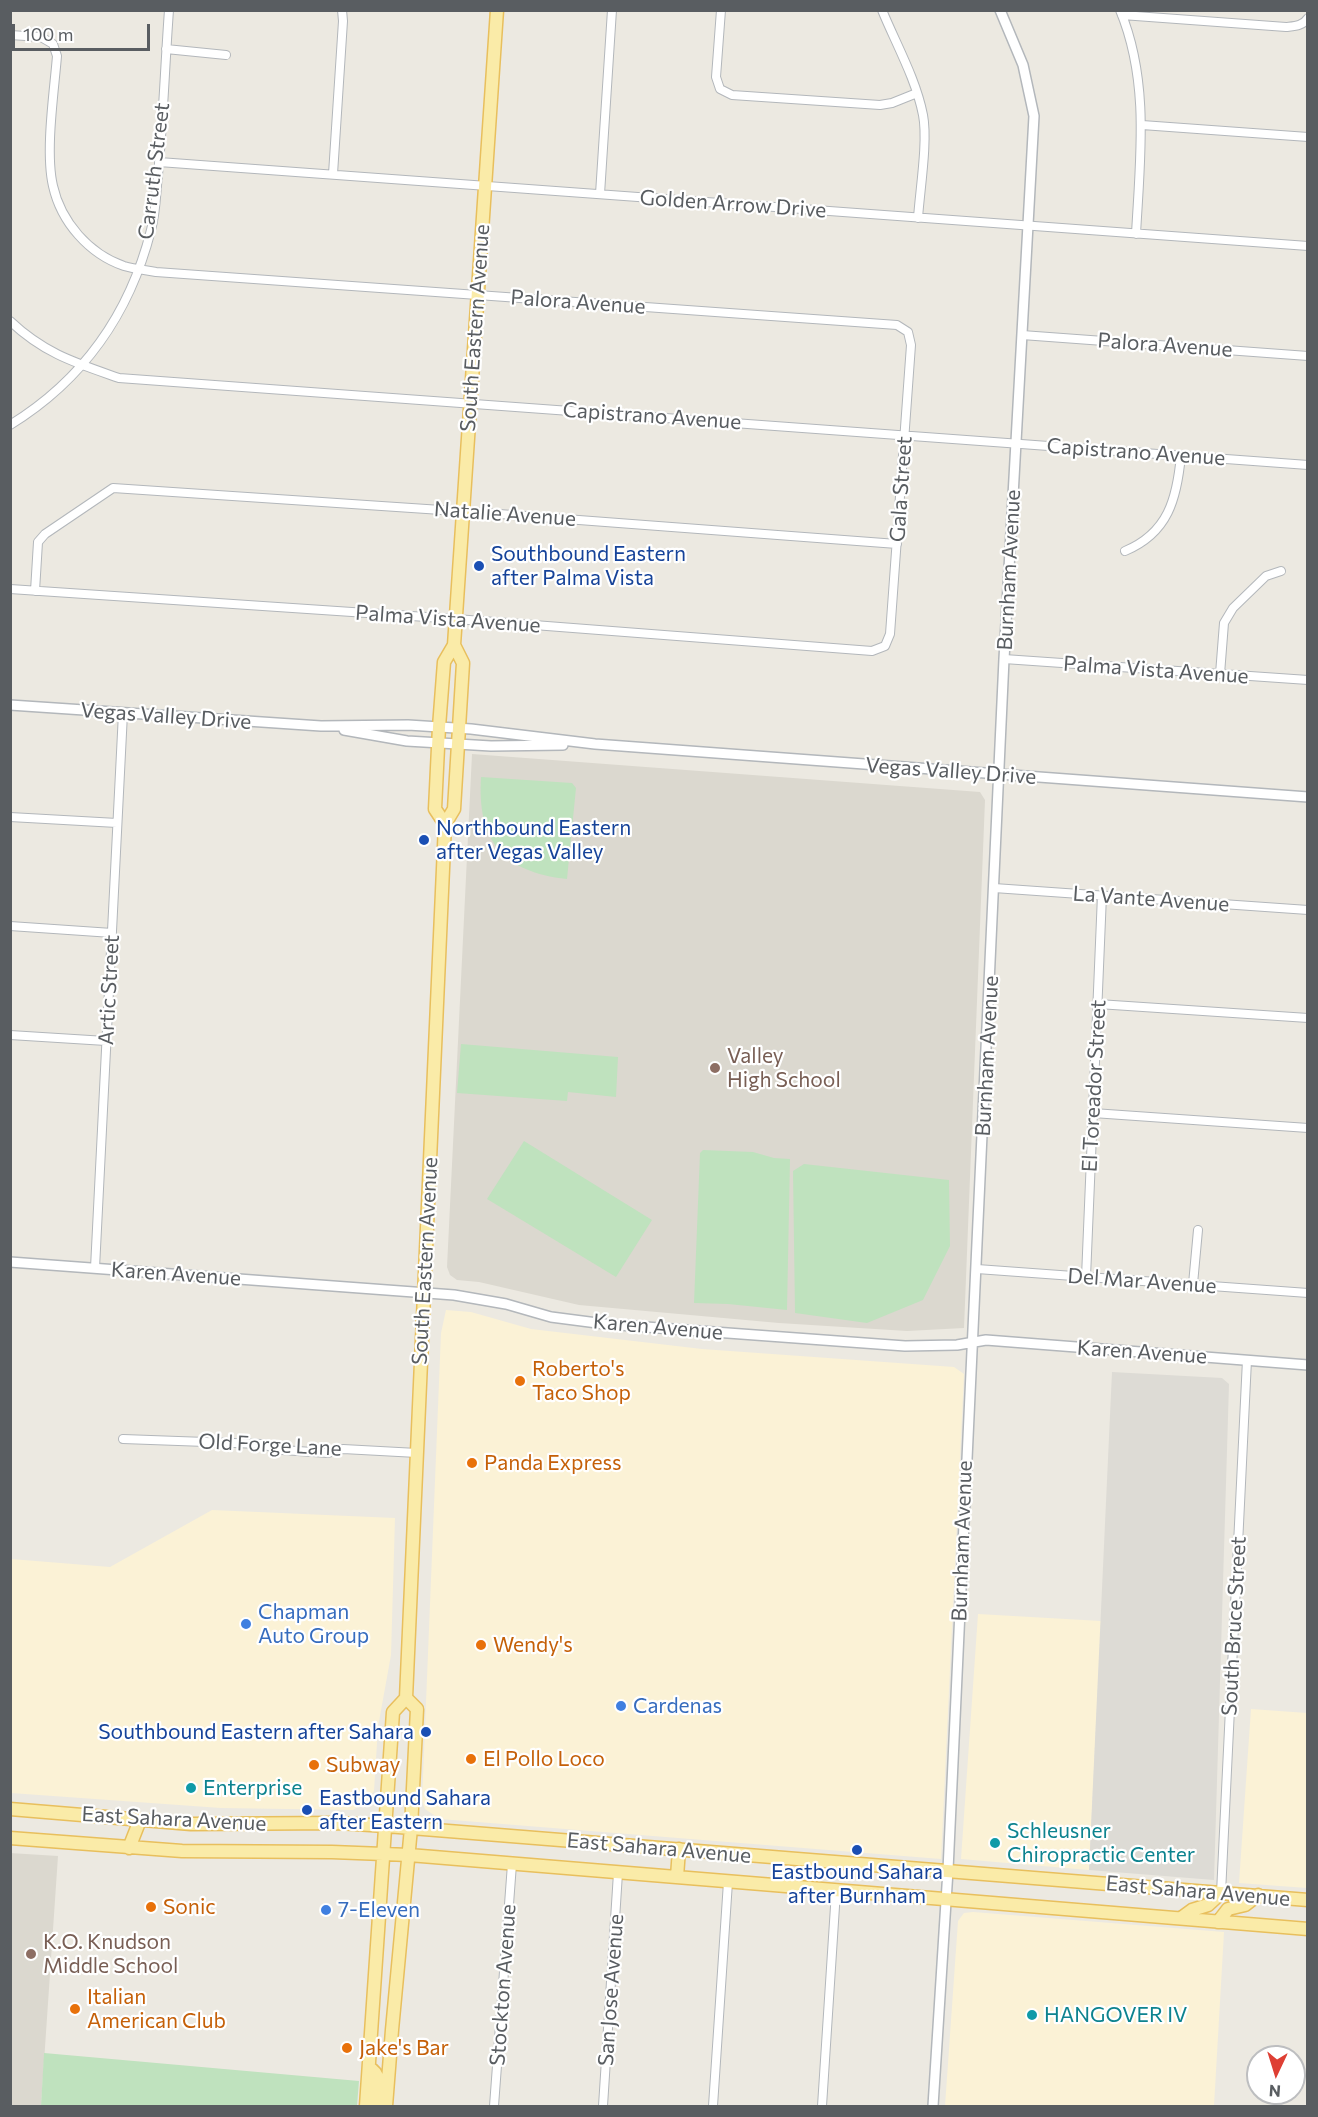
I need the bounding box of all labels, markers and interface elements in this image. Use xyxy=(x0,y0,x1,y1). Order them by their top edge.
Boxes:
scale bar xyxy=(15,12,153,50)
text: 100 m xyxy=(23,23,73,45)
street label: Carruth Street xyxy=(133,101,175,241)
street label: Golden Arrow Drive xyxy=(639,185,827,223)
street label: South Eastern Avenue xyxy=(455,223,495,433)
street label: Palora Avenue xyxy=(510,285,646,319)
street label: Palora Avenue xyxy=(1097,328,1233,362)
street label: Capistrano Avenue xyxy=(562,397,742,435)
street label: Capistrano Avenue xyxy=(1046,433,1226,471)
street label: Gala Street xyxy=(885,435,917,543)
street label: Burnham Avenue xyxy=(992,489,1026,651)
street label: Natalie Avenue xyxy=(433,496,577,532)
place label: Southbound Eastern after Palma Vista xyxy=(491,541,686,591)
marker: Southbound Eastern after Palma Vista xyxy=(472,559,486,573)
street label: Palma Vista Avenue xyxy=(354,600,542,638)
street label: Palma Vista Avenue xyxy=(1062,651,1250,689)
street label: Vegas Valley Drive xyxy=(80,697,252,735)
street label: Vegas Valley Drive xyxy=(865,752,1037,790)
place label: Northbound Eastern after Vegas Valley xyxy=(436,815,631,865)
marker: Northbound Eastern after Vegas Valley xyxy=(417,833,431,847)
street label: La Vante Avenue xyxy=(1072,881,1230,917)
street label: Artic Street xyxy=(94,934,124,1046)
street label: Burnham Avenue xyxy=(970,975,1004,1137)
street label: El Toreador Street xyxy=(1077,999,1111,1173)
place label: Valley High School xyxy=(727,1043,841,1093)
marker: Valley High School xyxy=(708,1061,722,1075)
street label: South Eastern Avenue xyxy=(407,1156,443,1366)
street label: Karen Avenue xyxy=(110,1257,242,1291)
street label: Del Mar Avenue xyxy=(1067,1263,1217,1299)
street label: Karen Avenue xyxy=(592,1309,724,1345)
street label: Karen Avenue xyxy=(1076,1335,1208,1369)
place label: Roberto's Taco Shop xyxy=(532,1356,631,1406)
marker: Roberto's Taco Shop xyxy=(513,1374,527,1388)
street label: Old Forge Lane xyxy=(198,1429,342,1461)
place label: Panda Express xyxy=(484,1450,622,1476)
marker: Panda Express xyxy=(465,1456,479,1470)
street label: Burnham Avenue xyxy=(947,1460,977,1622)
street label: South Bruce Street xyxy=(1217,1536,1251,1716)
place label: Chapman Auto Group xyxy=(258,1599,369,1649)
marker: Chapman Auto Group xyxy=(239,1617,253,1631)
place label: Wendy's xyxy=(493,1632,573,1658)
marker: Wendy's xyxy=(474,1638,488,1652)
place label: Cardenas xyxy=(633,1693,722,1719)
marker: Cardenas xyxy=(614,1699,628,1713)
place label: Southbound Eastern after Sahara xyxy=(98,1719,414,1745)
marker: Southbound Eastern after Sahara xyxy=(419,1725,433,1739)
place label: El Pollo Loco xyxy=(483,1746,605,1772)
place label: Subway xyxy=(326,1752,400,1778)
marker: El Pollo Loco xyxy=(464,1752,478,1766)
marker: Subway xyxy=(307,1758,321,1772)
place label: Enterprise xyxy=(203,1775,302,1801)
marker: Enterprise xyxy=(184,1781,198,1795)
place label: Eastbound Sahara after Eastern xyxy=(319,1785,491,1835)
street label: East Sahara Avenue xyxy=(81,1802,267,1836)
marker: Eastbound Sahara after Eastern xyxy=(300,1803,314,1817)
place label: Schleusner Chiropractic Center xyxy=(1007,1818,1195,1868)
street label: East Sahara Avenue xyxy=(566,1827,752,1869)
marker: Schleusner Chiropractic Center xyxy=(988,1836,1002,1850)
marker: Eastbound Sahara after Burnham xyxy=(850,1843,864,1857)
place label: Eastbound Sahara after Burnham xyxy=(771,1859,943,1909)
street label: East Sahara Avenue xyxy=(1105,1870,1291,1912)
place label: Sonic xyxy=(163,1894,216,1920)
place label: 7-Eleven xyxy=(338,1897,420,1923)
marker: Sonic xyxy=(144,1900,158,1914)
marker: 7-Eleven xyxy=(319,1903,333,1917)
street label: Stockton Avenue xyxy=(485,1903,521,2067)
street label: San Jose Avenue xyxy=(593,1913,629,2067)
place label: K.O. Knudson Middle School xyxy=(43,1929,178,1979)
marker: K.O. Knudson Middle School xyxy=(24,1947,38,1961)
place label: Italian American Club xyxy=(87,1984,226,2034)
marker: Italian American Club xyxy=(68,2002,82,2016)
place label: HANGOVER IV xyxy=(1044,2002,1187,2028)
marker: HANGOVER IV xyxy=(1025,2008,1039,2022)
place label: Jake's Bar xyxy=(359,2035,449,2061)
marker: Jake's Bar xyxy=(340,2041,354,2055)
north arrow xyxy=(1246,2045,1306,2105)
text: N xyxy=(1268,2082,1281,2101)

